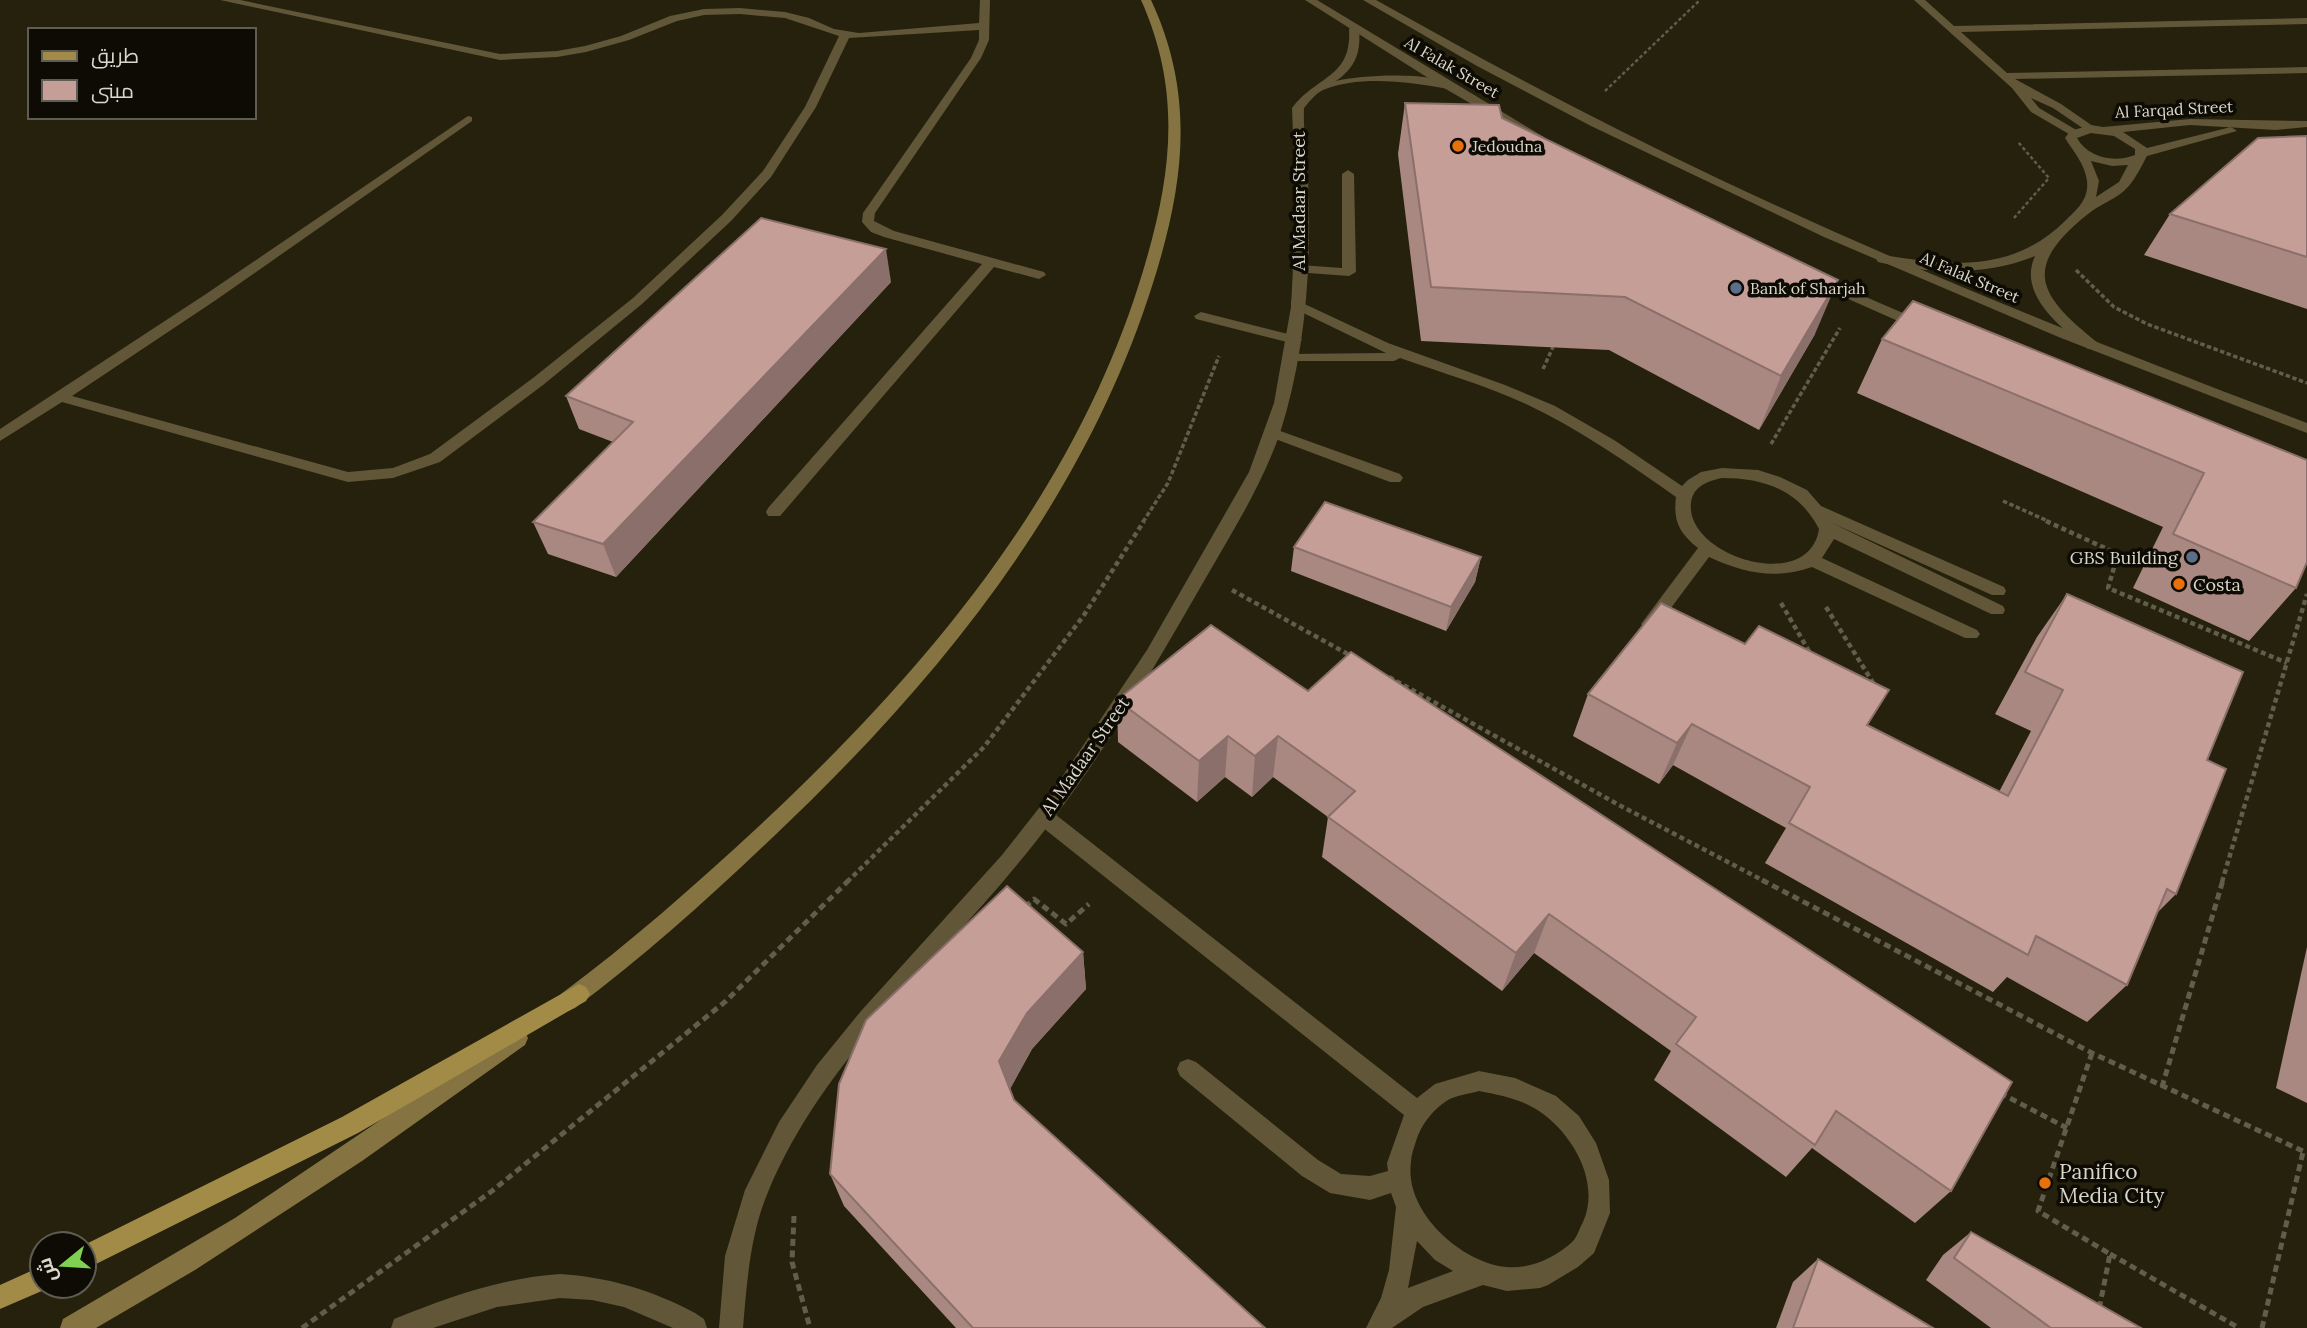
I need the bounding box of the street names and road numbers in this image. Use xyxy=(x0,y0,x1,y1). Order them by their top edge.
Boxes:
street label: Al Falak Street xyxy=(1400,31,1503,102)
street label: Al Farqad Street xyxy=(2113,96,2234,122)
street label: Al Madaar Street xyxy=(1287,131,1310,272)
street label: Al Falak Street xyxy=(1917,247,2023,307)
street label: Al Madaar Street xyxy=(1035,692,1134,821)

